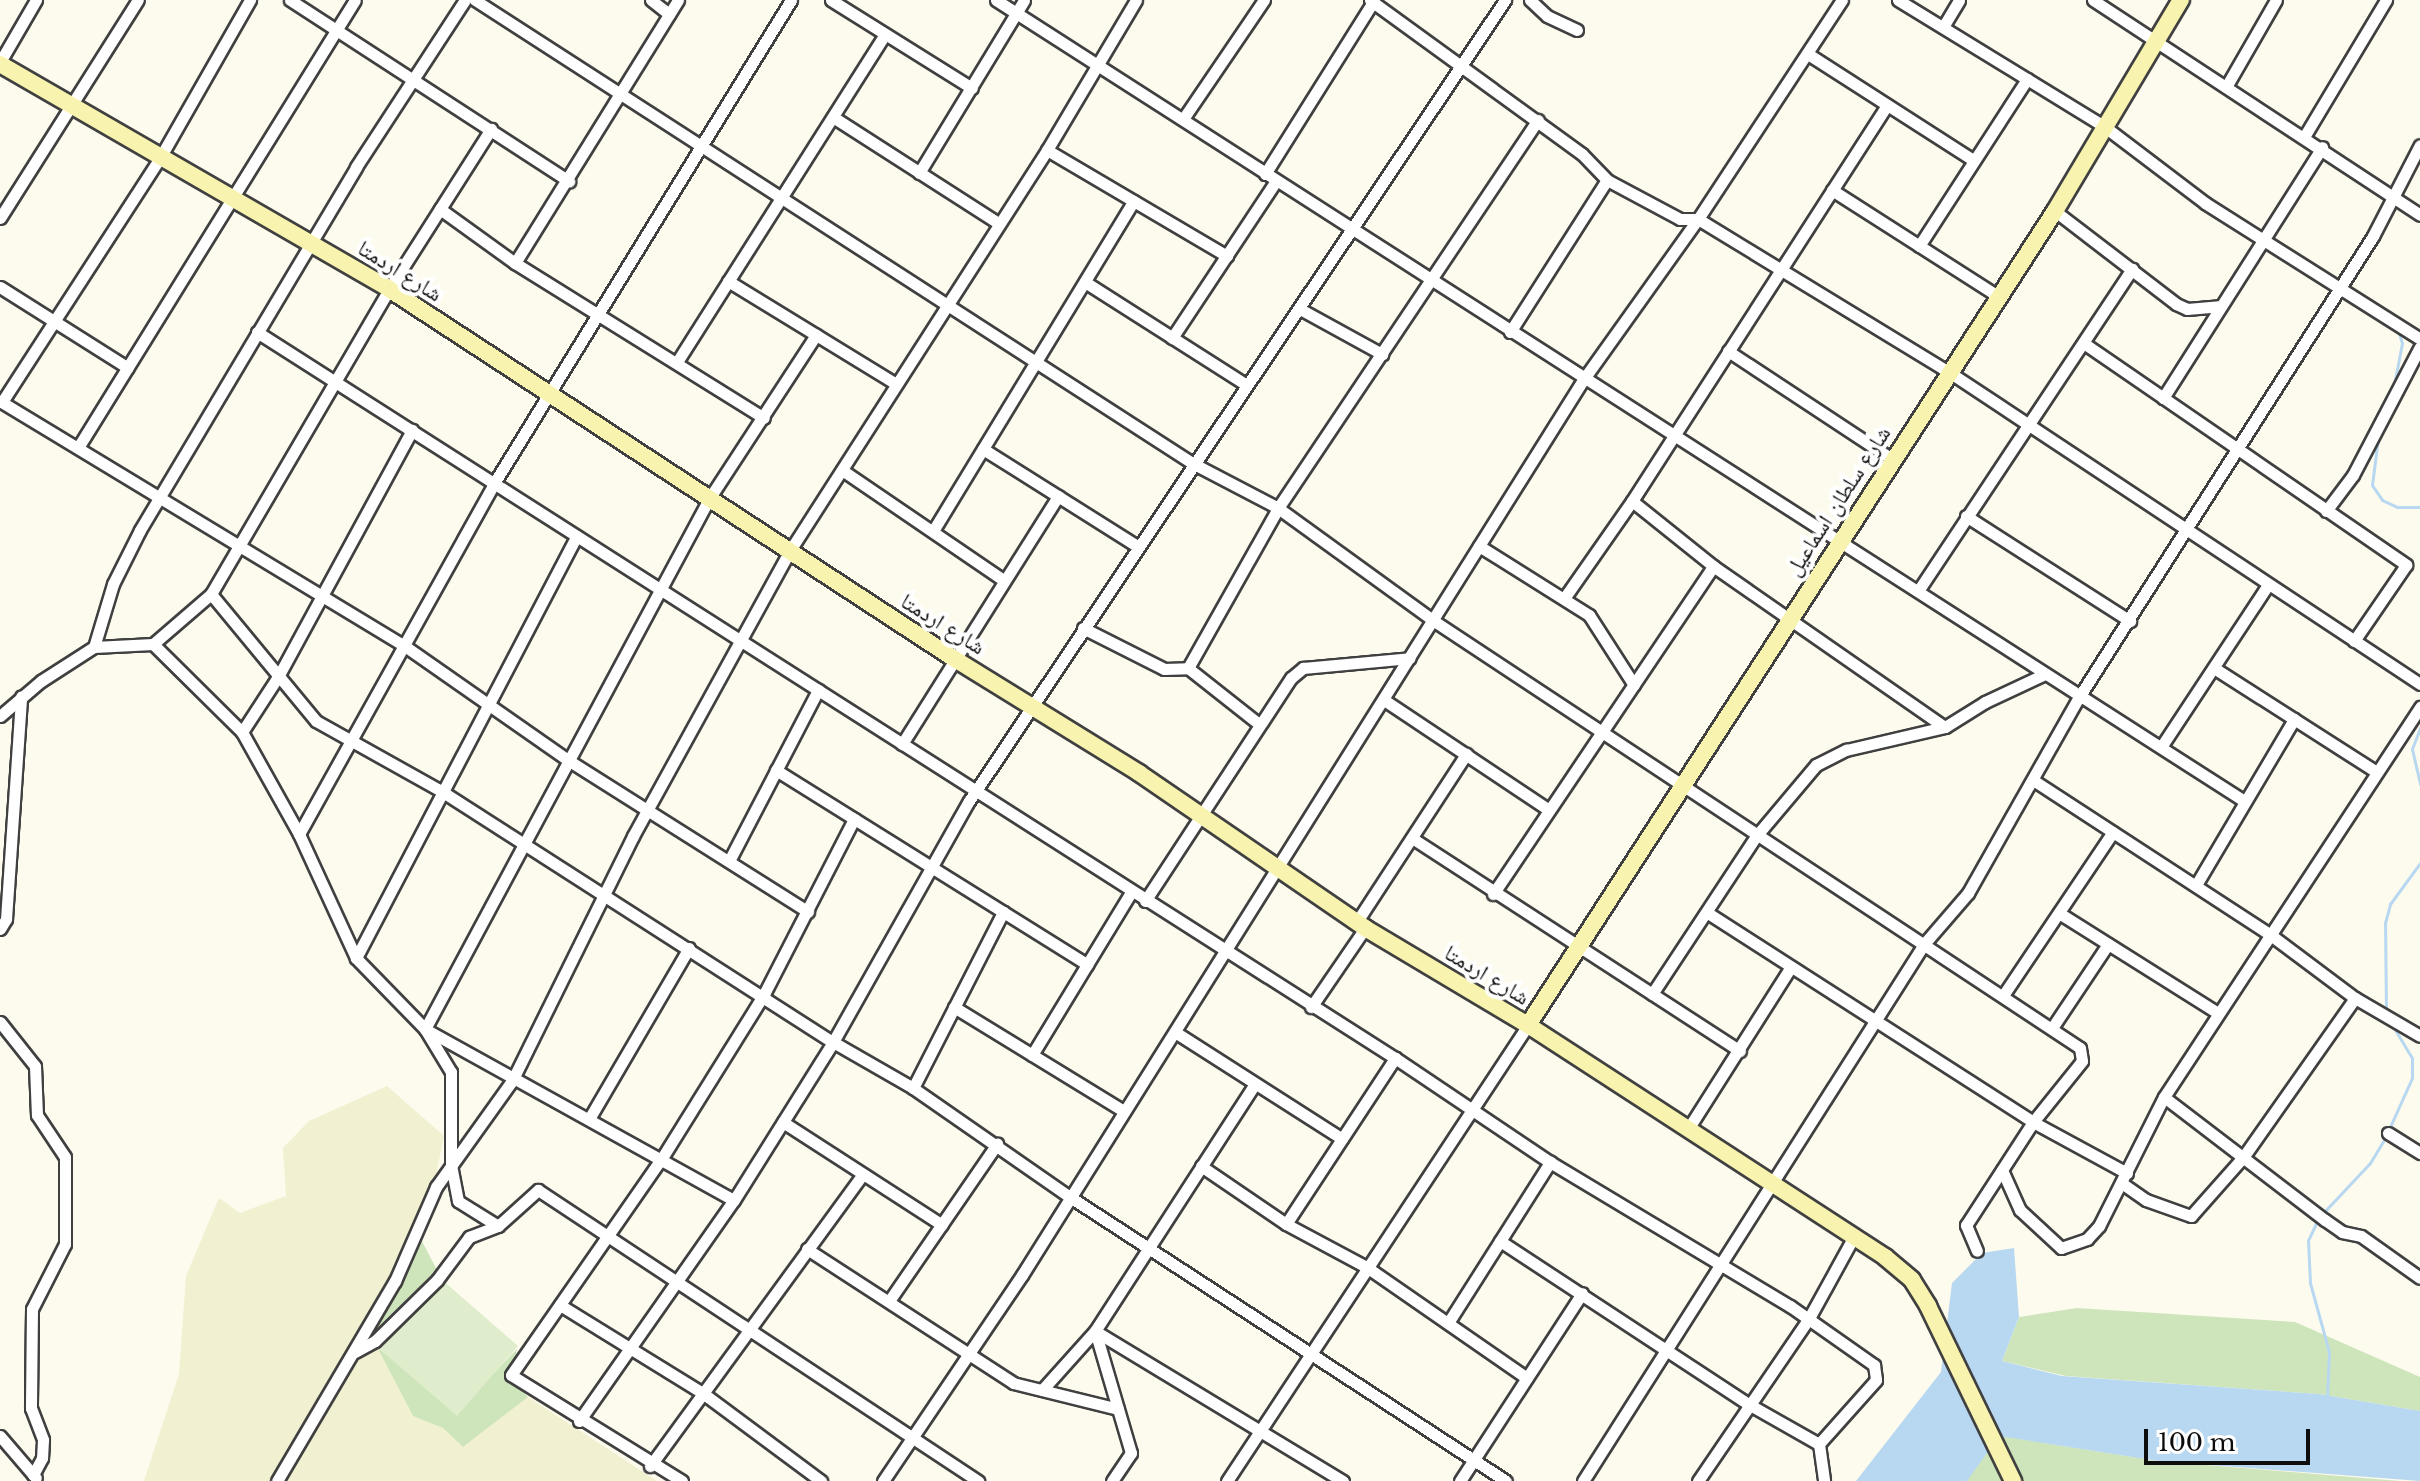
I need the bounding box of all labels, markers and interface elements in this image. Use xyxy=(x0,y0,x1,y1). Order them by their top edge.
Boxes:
street label: شارع اردمتا xyxy=(353,235,447,307)
street label: شارع سلطان اسماعيل xyxy=(1780,421,1896,581)
street label: شارع اردمتا xyxy=(896,588,990,660)
street label: شارع اردمتا xyxy=(1440,939,1534,1011)
scale bar xyxy=(2148,1413,2314,1463)
text: 100 m xyxy=(2158,1428,2236,1457)

